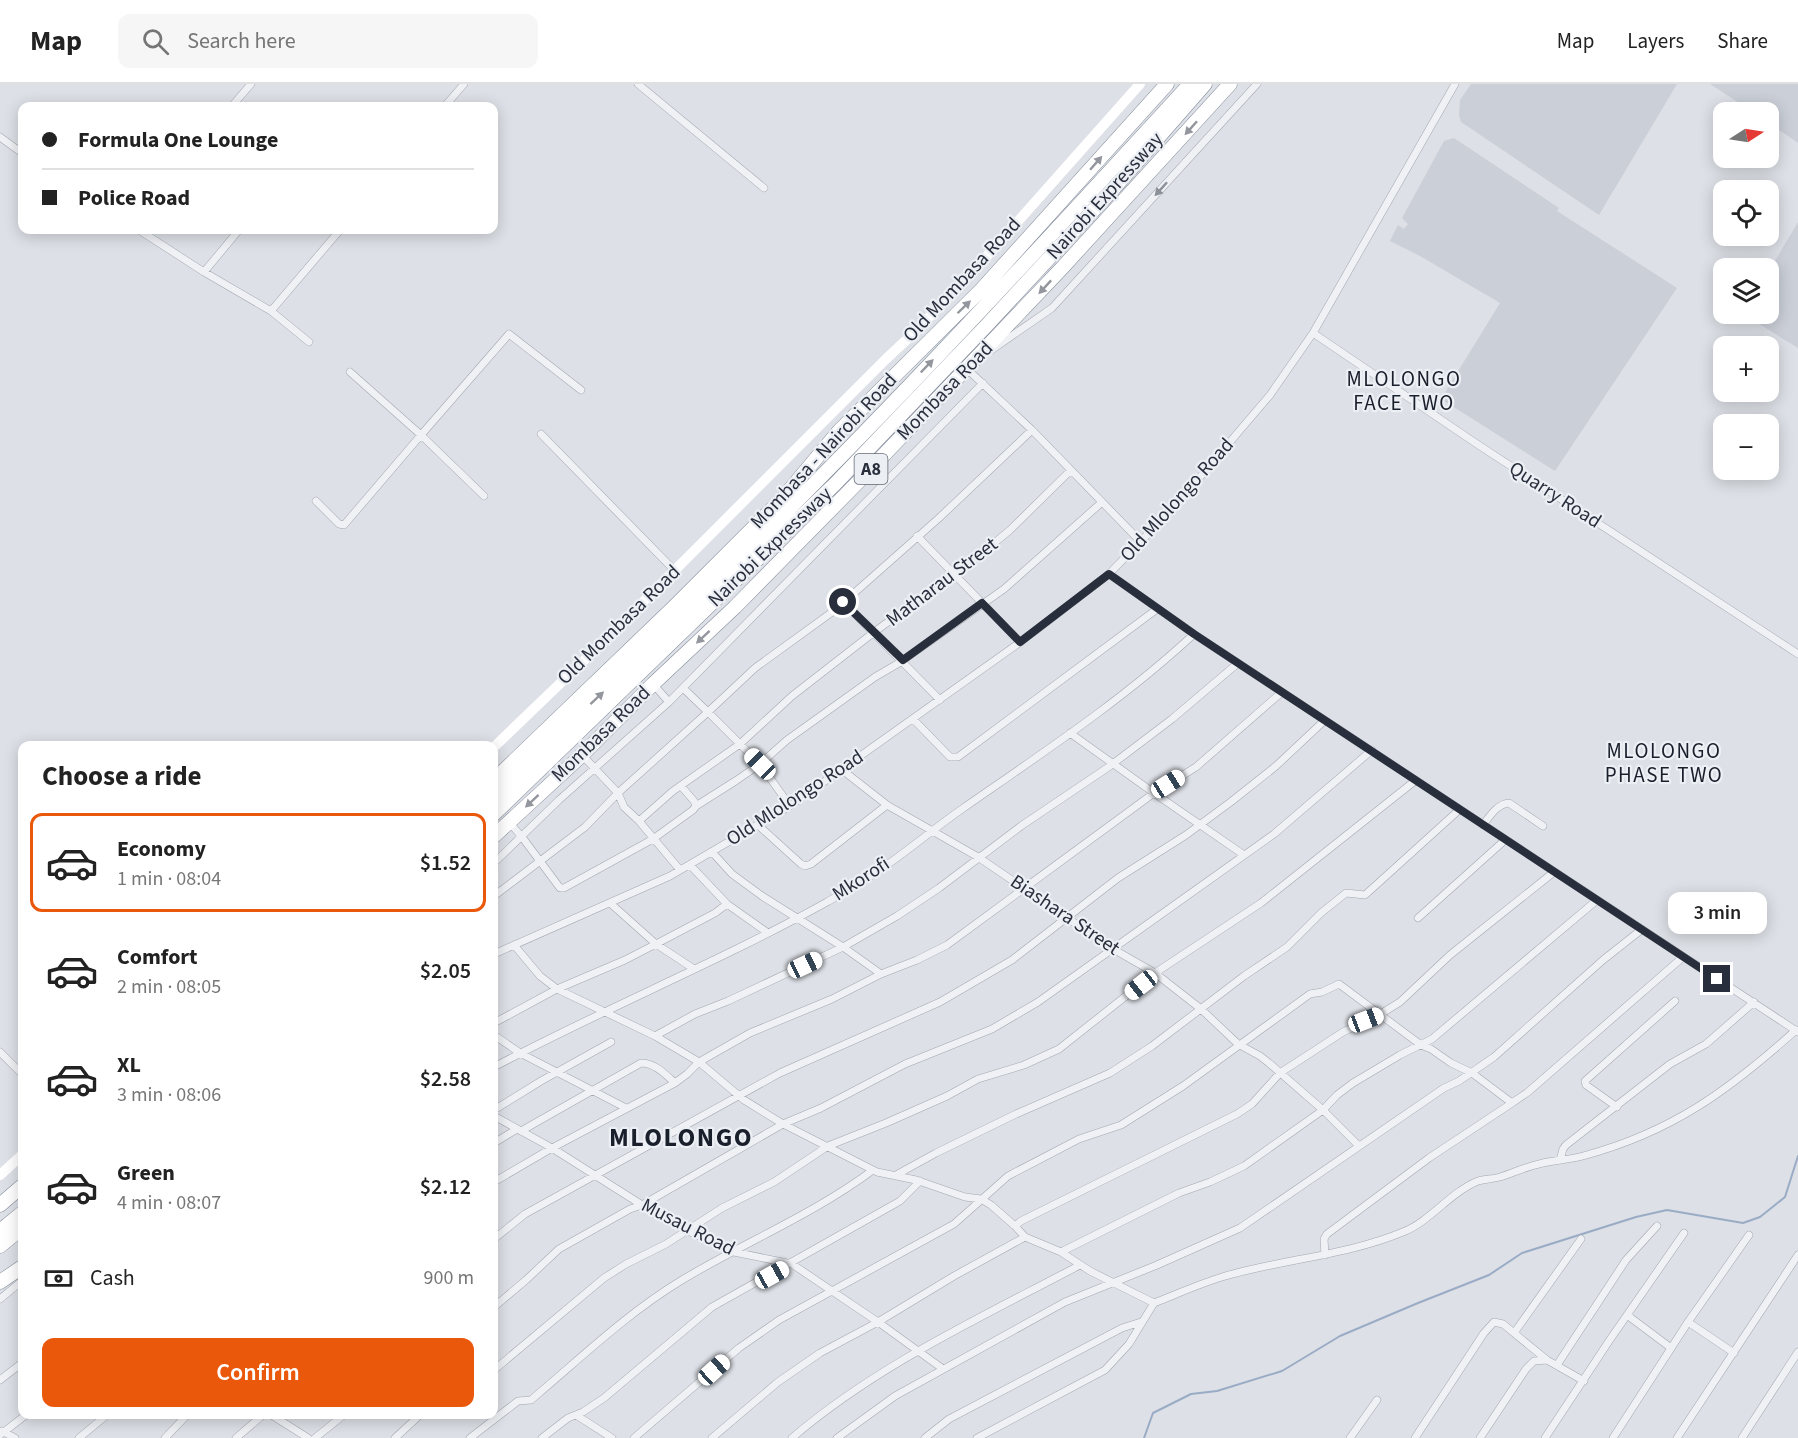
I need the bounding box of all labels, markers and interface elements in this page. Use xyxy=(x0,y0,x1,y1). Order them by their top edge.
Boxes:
search box xyxy=(118,14,538,68)
text: Map xyxy=(30,21,82,61)
icon: search xyxy=(139,25,172,58)
text: Search here xyxy=(187,25,296,57)
text: Map xyxy=(1557,26,1594,56)
text: Layers xyxy=(1627,26,1684,56)
text: Share xyxy=(1717,26,1768,56)
north arrow xyxy=(1713,102,1779,168)
map controls xyxy=(1713,102,1779,480)
one-way arrow xyxy=(1184,120,1198,135)
text: Formula One Lounge xyxy=(78,124,278,156)
street label: Nairobi Expressway xyxy=(1040,126,1170,266)
one-way arrow xyxy=(1089,156,1102,171)
button: locate xyxy=(1713,180,1779,246)
text: Police Road xyxy=(78,182,190,214)
one-way arrow xyxy=(1154,182,1168,196)
street label: Old Mombasa Road xyxy=(897,211,1027,349)
button: layers xyxy=(1713,258,1779,324)
one-way arrow xyxy=(1038,279,1052,293)
one-way arrow xyxy=(957,301,971,315)
street label: Mombasa Road xyxy=(890,335,1000,447)
button: + xyxy=(1713,336,1779,402)
one-way arrow xyxy=(920,358,934,373)
district label: MLOLONGO FACE TWO xyxy=(1347,364,1461,418)
street label: Mombasa - Nairobi Road xyxy=(744,367,904,535)
button: − xyxy=(1713,414,1779,480)
street label: Old Mlolongo Road xyxy=(1114,432,1240,568)
road number: A8 xyxy=(854,454,888,484)
street label: Quarry Road xyxy=(1503,455,1607,535)
street label: Nairobi Expressway xyxy=(702,480,839,614)
street label: Matharau Street xyxy=(880,530,1004,633)
street label: Old Mombasa Road xyxy=(551,559,687,691)
route start xyxy=(829,588,856,615)
one-way arrow xyxy=(696,630,711,644)
street label: Mombasa Road xyxy=(545,679,657,789)
one-way arrow xyxy=(589,691,603,705)
district label: MLOLONGO PHASE TWO xyxy=(1605,736,1723,790)
street label: Old Mlolongo Road xyxy=(721,743,869,853)
car xyxy=(741,745,779,783)
text: Choose a ride xyxy=(42,757,202,796)
car xyxy=(1148,767,1188,801)
one-way arrow xyxy=(525,794,540,807)
text: Economy xyxy=(117,833,206,865)
icon: car xyxy=(45,836,99,890)
text: $1.52 xyxy=(420,847,471,879)
street label: Mkorofi xyxy=(827,850,895,908)
text: 1 min · 08:04 xyxy=(117,865,221,893)
street label: Biashara Street xyxy=(1005,868,1126,962)
callout: 3 min xyxy=(1668,892,1766,934)
text: 3 min xyxy=(1694,899,1741,927)
text: Comfort xyxy=(117,941,198,973)
icon: car xyxy=(45,944,99,998)
car xyxy=(785,949,825,981)
text: $2.05 xyxy=(420,955,471,987)
route end xyxy=(1703,965,1730,992)
car xyxy=(1121,967,1161,1003)
text: 2 min · 08:05 xyxy=(117,973,221,1001)
car xyxy=(1346,1005,1386,1035)
text: XL xyxy=(117,1049,141,1081)
icon: car xyxy=(45,1052,99,1106)
text: $2.58 xyxy=(420,1063,471,1095)
text: 3 min · 08:06 xyxy=(117,1081,221,1109)
district label: MLOLONGO xyxy=(609,1119,753,1156)
text: Green xyxy=(117,1157,175,1189)
icon: car xyxy=(45,1160,99,1214)
text: $2.12 xyxy=(420,1171,471,1203)
text: 4 min · 08:07 xyxy=(117,1189,221,1217)
street label: Musau Road xyxy=(636,1191,740,1263)
car xyxy=(752,1258,792,1292)
icon: cash xyxy=(42,1262,75,1295)
text: Cash xyxy=(90,1262,135,1294)
text: 900 m xyxy=(424,1264,474,1292)
button: Confirm xyxy=(42,1338,474,1407)
car xyxy=(695,1351,733,1389)

